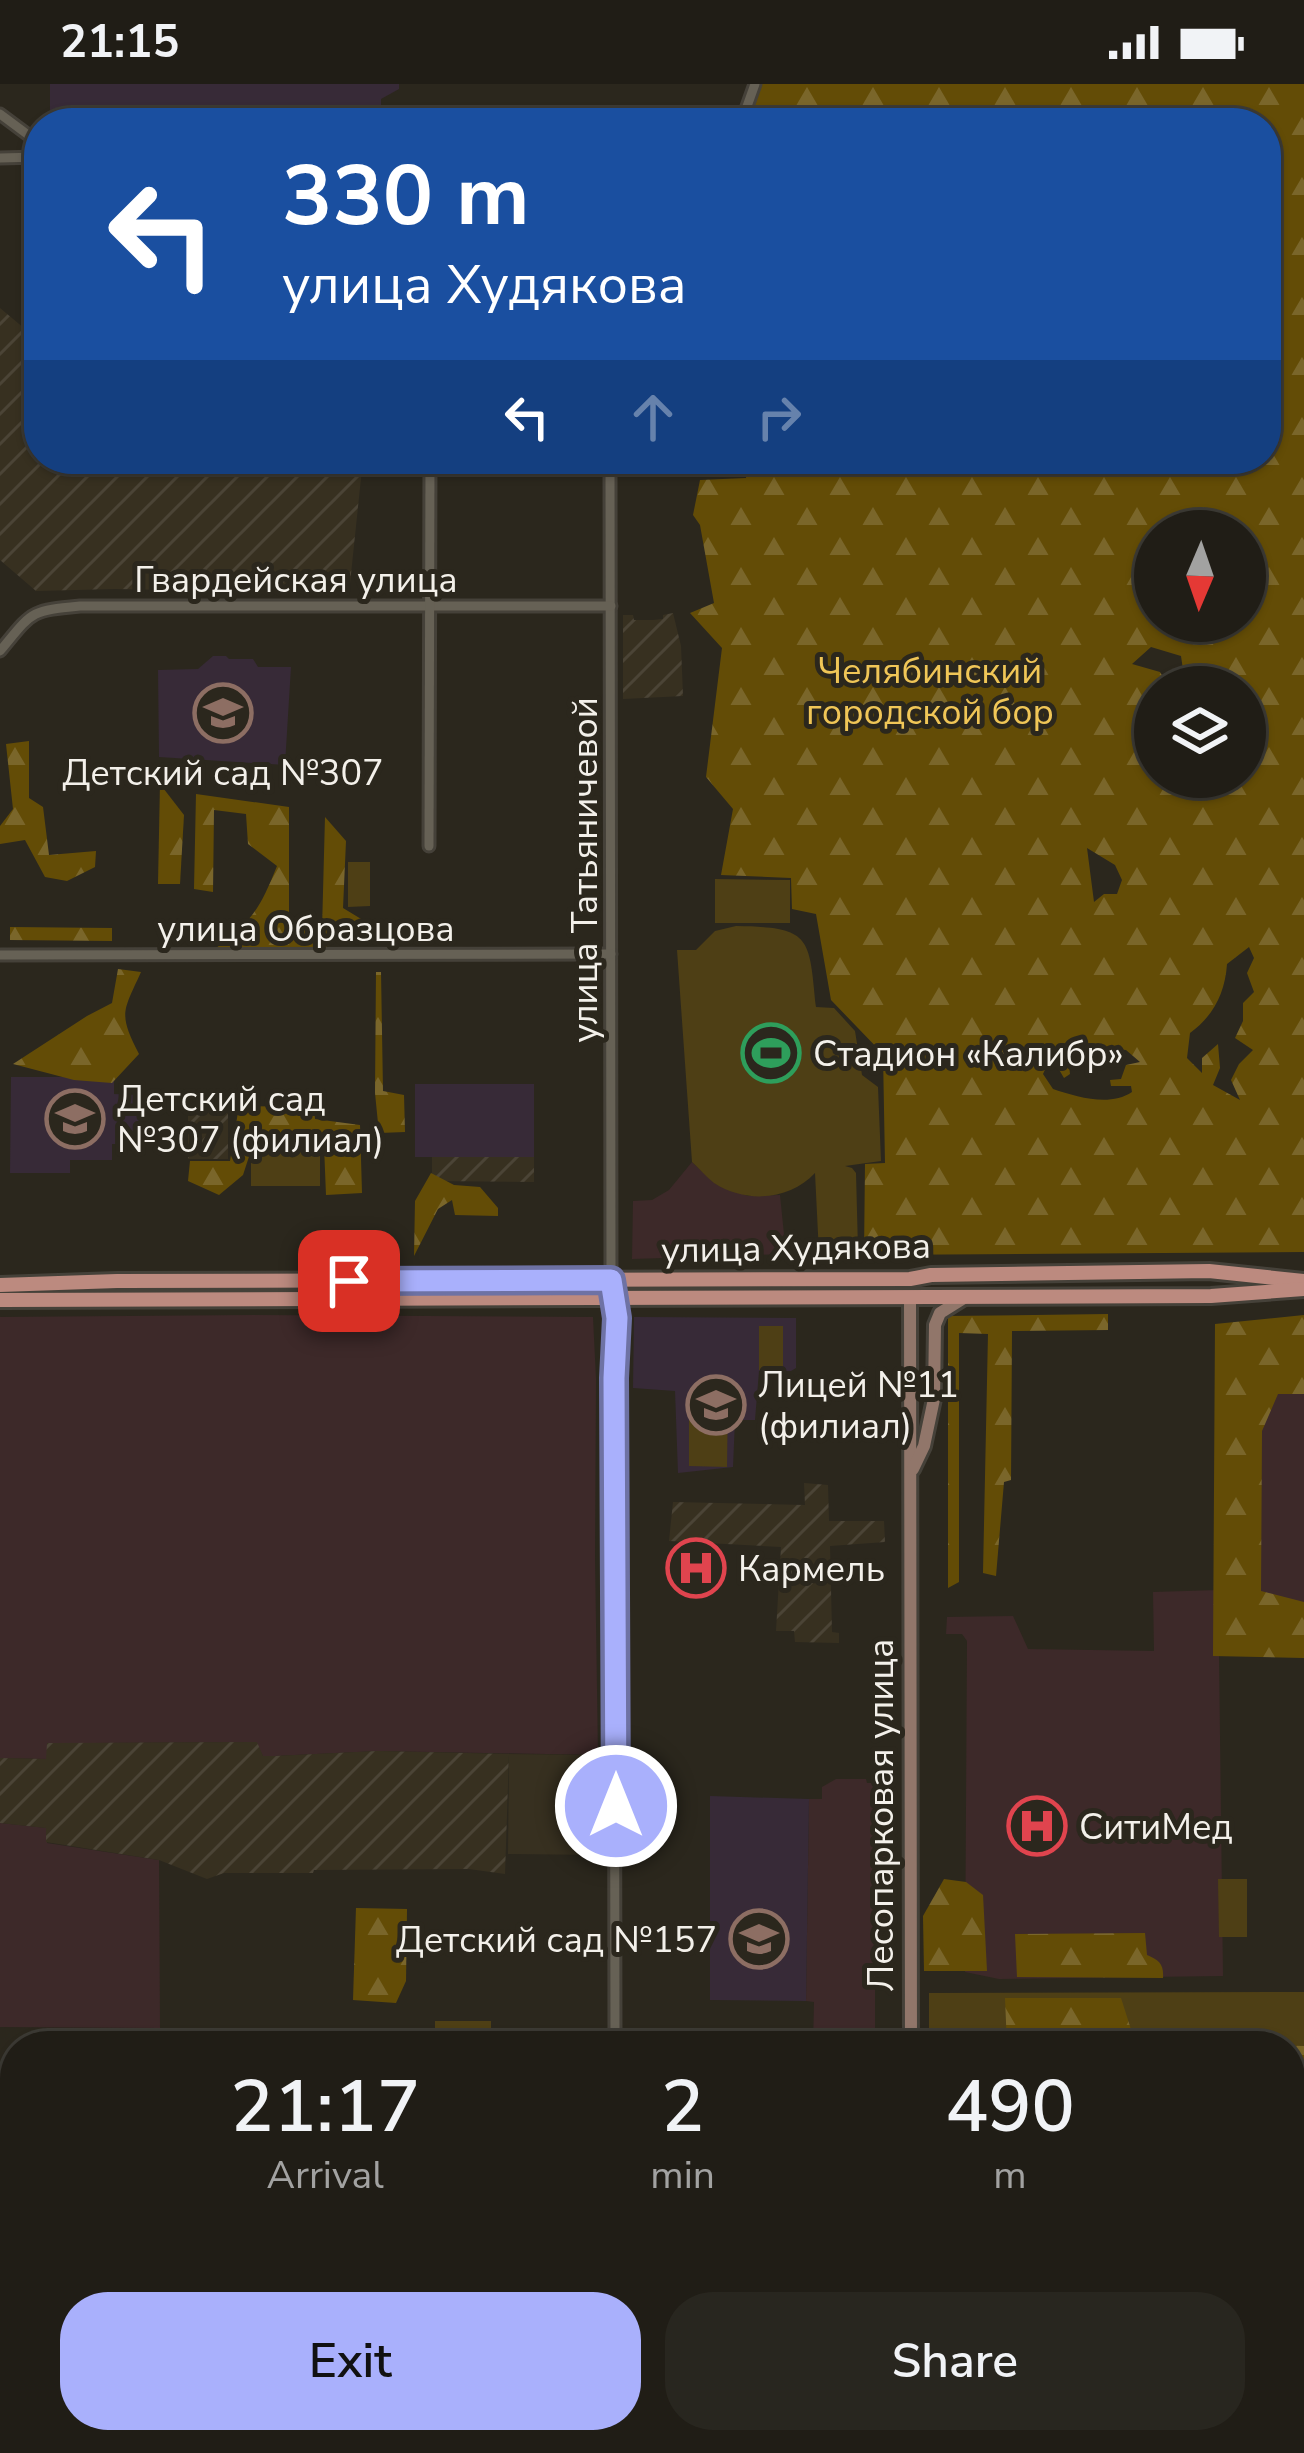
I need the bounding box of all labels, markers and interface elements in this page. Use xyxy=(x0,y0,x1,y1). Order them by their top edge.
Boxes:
text: 21:15 xyxy=(60,12,179,73)
text: 330 m xyxy=(282,139,530,254)
icon: left xyxy=(84,156,240,312)
text: улица Худякова xyxy=(282,248,687,322)
icon: left xyxy=(494,384,560,450)
icon: ahead xyxy=(620,384,686,450)
icon: right xyxy=(746,384,812,450)
north arrow xyxy=(1134,510,1266,642)
map controls xyxy=(1134,510,1266,798)
street label: Гвардейская улица xyxy=(134,556,458,605)
park label: Челябинский городской бор xyxy=(806,647,1054,737)
button: layers xyxy=(1134,666,1266,798)
school or university icon: Детский сад №307 xyxy=(192,682,254,744)
street label: улица Татьяничевой xyxy=(561,697,610,1043)
place label: Детский сад №307 xyxy=(62,749,384,798)
street label: улица Образцова xyxy=(157,905,455,954)
sports icon: Стадион «Калибр» xyxy=(740,1022,802,1084)
place label: Стадион «Калибр» xyxy=(813,1030,1124,1079)
place label: Детский сад №307 (филиал) xyxy=(117,1075,384,1165)
school or university icon: Детский сад №307 (филиал) xyxy=(44,1088,106,1150)
street label: улица Худякова xyxy=(661,1222,931,1275)
pin xyxy=(298,1230,400,1332)
icon: arrive xyxy=(316,1248,382,1314)
place label: Лицей №11 (филиал) xyxy=(758,1361,959,1451)
school or university icon: Лицей №11 (филиал) xyxy=(685,1374,747,1436)
hospital icon: Кармель xyxy=(665,1537,727,1599)
place label: Кармель xyxy=(738,1545,885,1594)
street label: Лесопарковая улица xyxy=(857,1639,906,1991)
position arrow xyxy=(553,1743,679,1869)
hospital icon: СитиМед xyxy=(1006,1795,1068,1857)
place label: СитиМед xyxy=(1079,1803,1233,1852)
school or university icon: Детский сад №157 xyxy=(728,1908,790,1970)
place label: Детский сад №157 xyxy=(396,1916,717,1965)
text: 21:17 xyxy=(230,2058,420,2156)
text: 2 xyxy=(661,2058,704,2156)
text: 490 xyxy=(945,2058,1075,2156)
text: Arrival xyxy=(267,2149,384,2202)
text: min xyxy=(650,2149,715,2202)
text: m xyxy=(993,2149,1027,2202)
button: Exit xyxy=(60,2292,641,2430)
button: Share xyxy=(665,2292,1245,2430)

